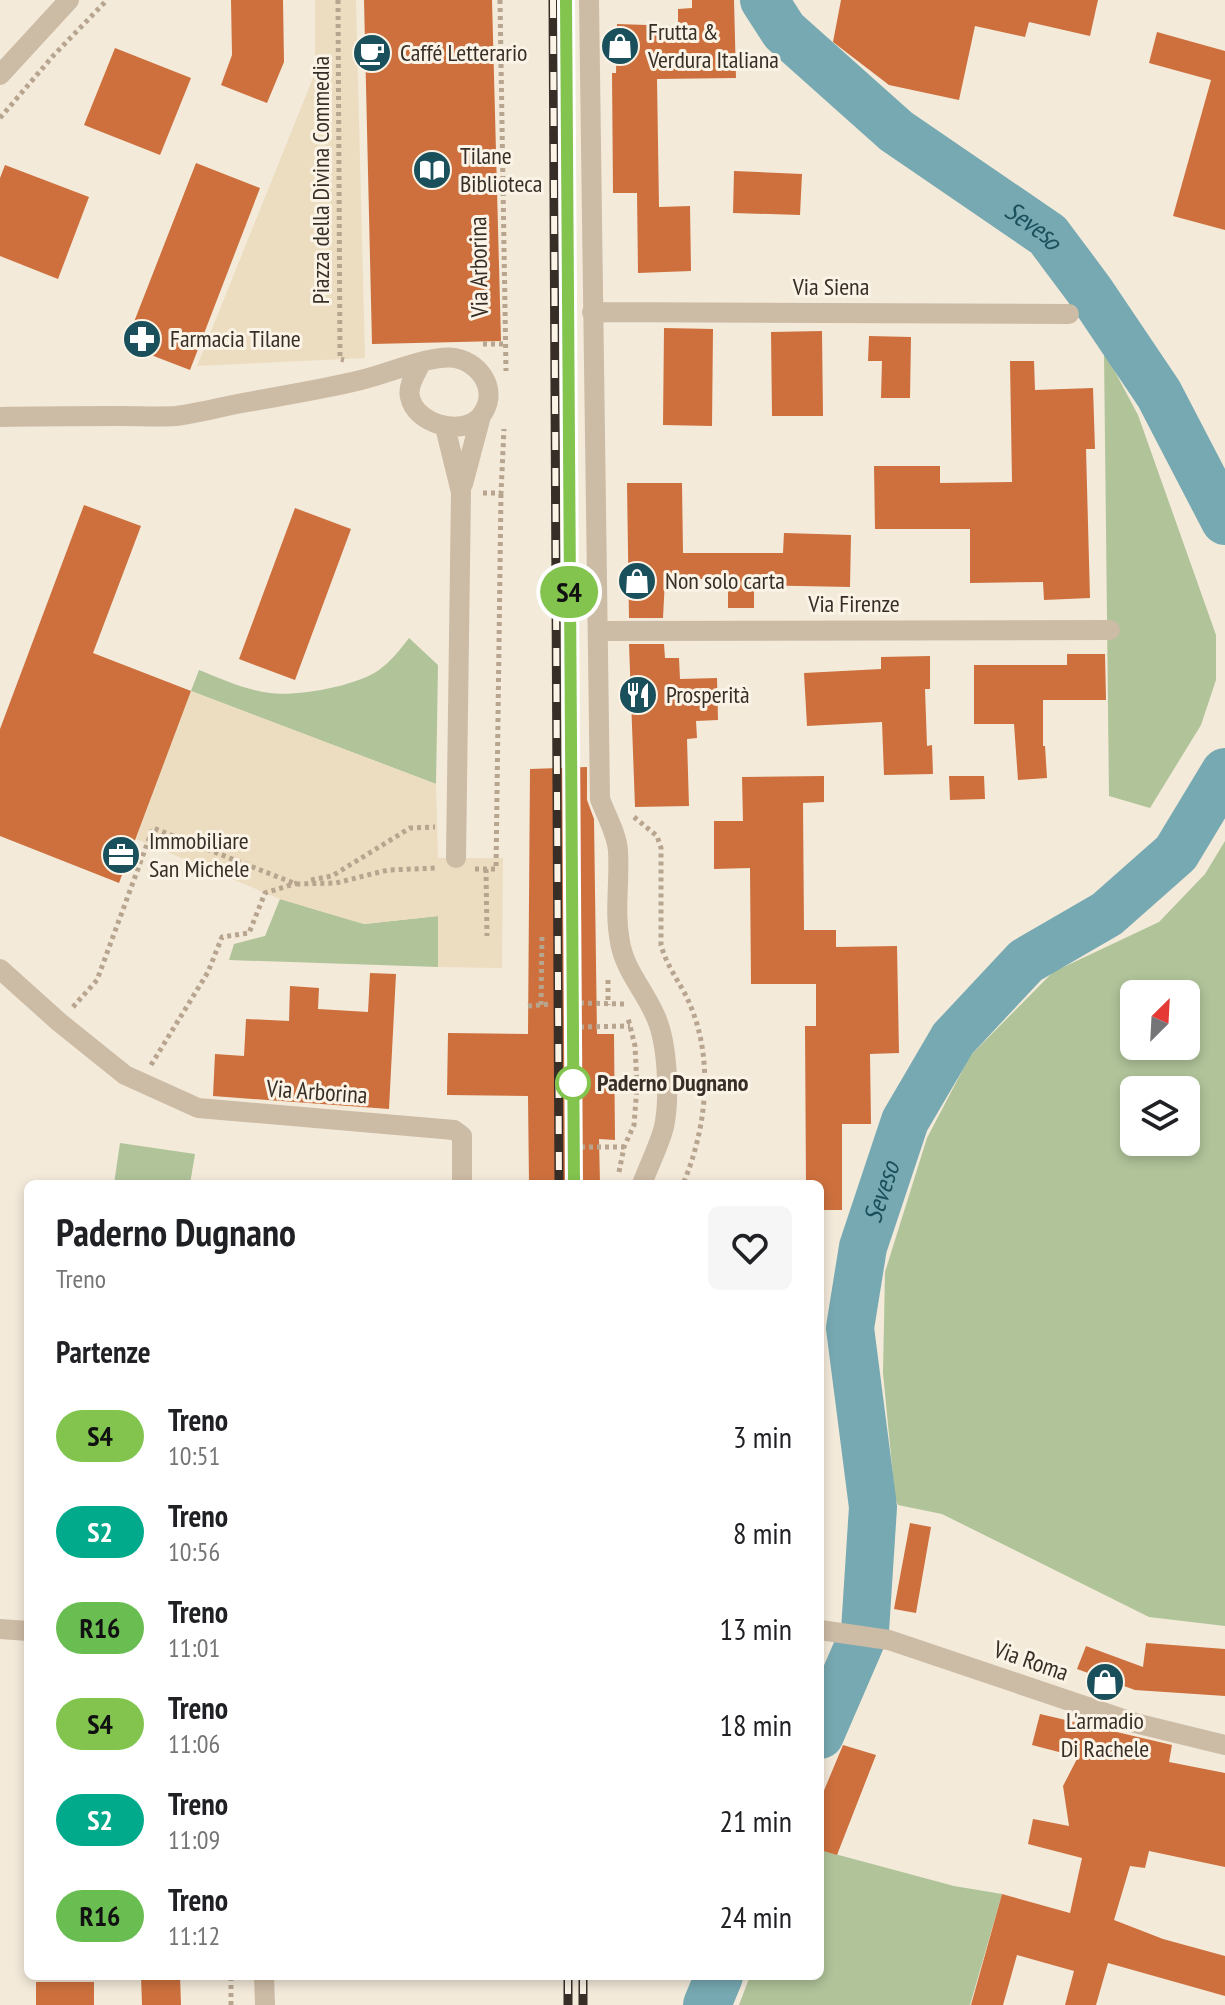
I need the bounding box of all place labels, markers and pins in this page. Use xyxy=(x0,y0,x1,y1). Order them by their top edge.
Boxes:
place label: Frutta & Verdura Italiana xyxy=(647,16,779,75)
shop icon: Frutta & Verdura Italiana xyxy=(599,25,641,67)
cafe icon: Caffé Letterario xyxy=(351,32,393,74)
place label: Caffé Letterario xyxy=(400,37,528,68)
place label: Tilane Biblioteca xyxy=(460,140,542,199)
library icon: Tilane Biblioteca xyxy=(411,149,453,191)
pharmacy icon: Farmacia Tilane xyxy=(121,318,163,360)
place label: Farmacia Tilane xyxy=(170,323,301,354)
shop icon: Non solo carta xyxy=(616,560,658,602)
place label: Non solo carta xyxy=(665,565,785,596)
restaurant icon: Prosperità xyxy=(617,674,659,716)
place label: Prosperità xyxy=(666,679,750,710)
place label: Immobiliare San Michele xyxy=(149,825,250,884)
office icon: Immobiliare San Michele xyxy=(100,834,142,876)
marker: Paderno Dugnano xyxy=(556,1066,590,1100)
place label: Paderno Dugnano xyxy=(597,1067,749,1098)
shop icon: L'armadio Di Rachele xyxy=(1084,1661,1126,1703)
place label: L'armadio Di Rachele xyxy=(1061,1705,1149,1764)

